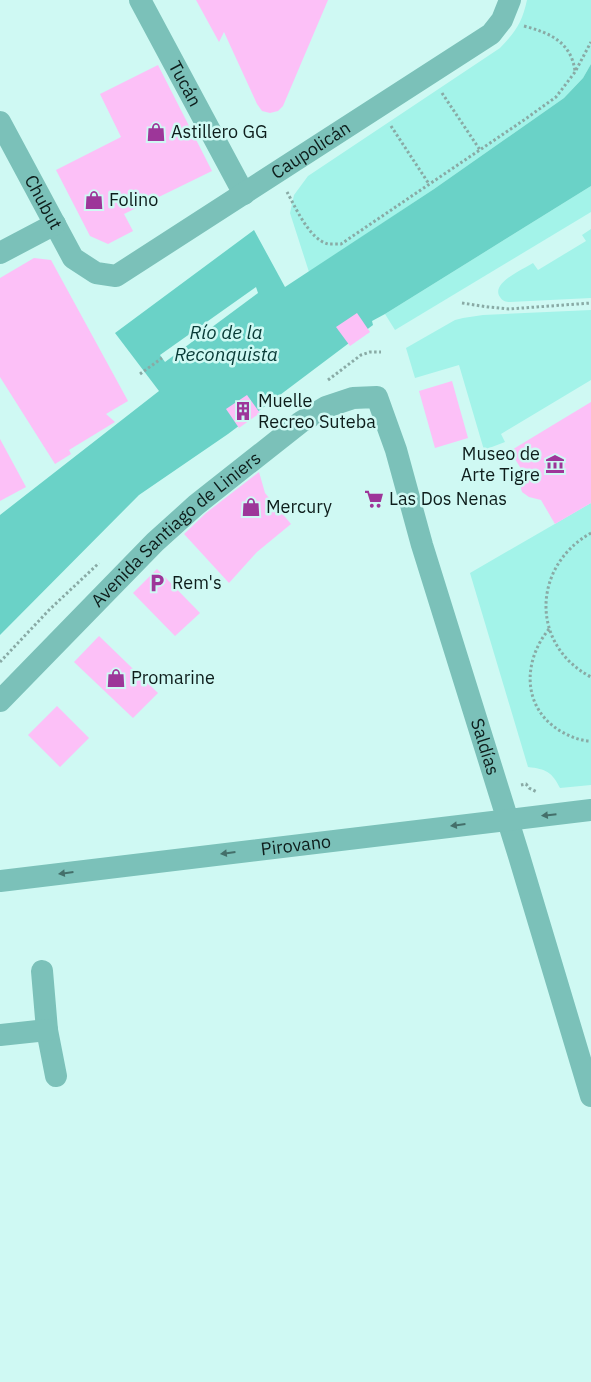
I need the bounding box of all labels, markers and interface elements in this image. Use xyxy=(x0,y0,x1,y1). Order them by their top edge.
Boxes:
street label: Tucán xyxy=(164,57,207,110)
street label: Caupolicán xyxy=(267,116,355,184)
place label: Astillero GG xyxy=(171,120,267,143)
shop icon: Astillero GG xyxy=(145,121,167,143)
street label: Chubut xyxy=(19,171,67,233)
place label: Folino xyxy=(109,188,158,211)
shop icon: Folino xyxy=(83,189,105,211)
water label: Río de la Reconquista xyxy=(174,320,278,366)
place label: Muelle Recreo Suteba xyxy=(258,389,376,433)
building icon: Muelle Recreo Suteba xyxy=(232,400,254,422)
place label: Museo de Arte Tigre xyxy=(461,442,540,486)
street label: Avenida Santiago de Liniers xyxy=(86,446,265,612)
museum icon: Museo de Arte Tigre xyxy=(544,453,566,475)
place label: Las Dos Nenas xyxy=(389,487,507,510)
supermarket icon: Las Dos Nenas xyxy=(363,488,385,510)
place label: Mercury xyxy=(266,495,332,518)
shop icon: Mercury xyxy=(240,496,262,518)
place label: Rem's xyxy=(172,571,222,594)
parking icon: Rem's xyxy=(146,572,168,594)
place label: Promarine xyxy=(131,666,215,689)
shop icon: Promarine xyxy=(105,667,127,689)
street label: Saldías xyxy=(466,715,505,778)
one-way arrow xyxy=(541,811,557,819)
one-way arrow xyxy=(450,821,466,829)
street label: Pirovano xyxy=(259,829,332,861)
one-way arrow xyxy=(219,849,235,857)
one-way arrow xyxy=(58,869,74,877)

